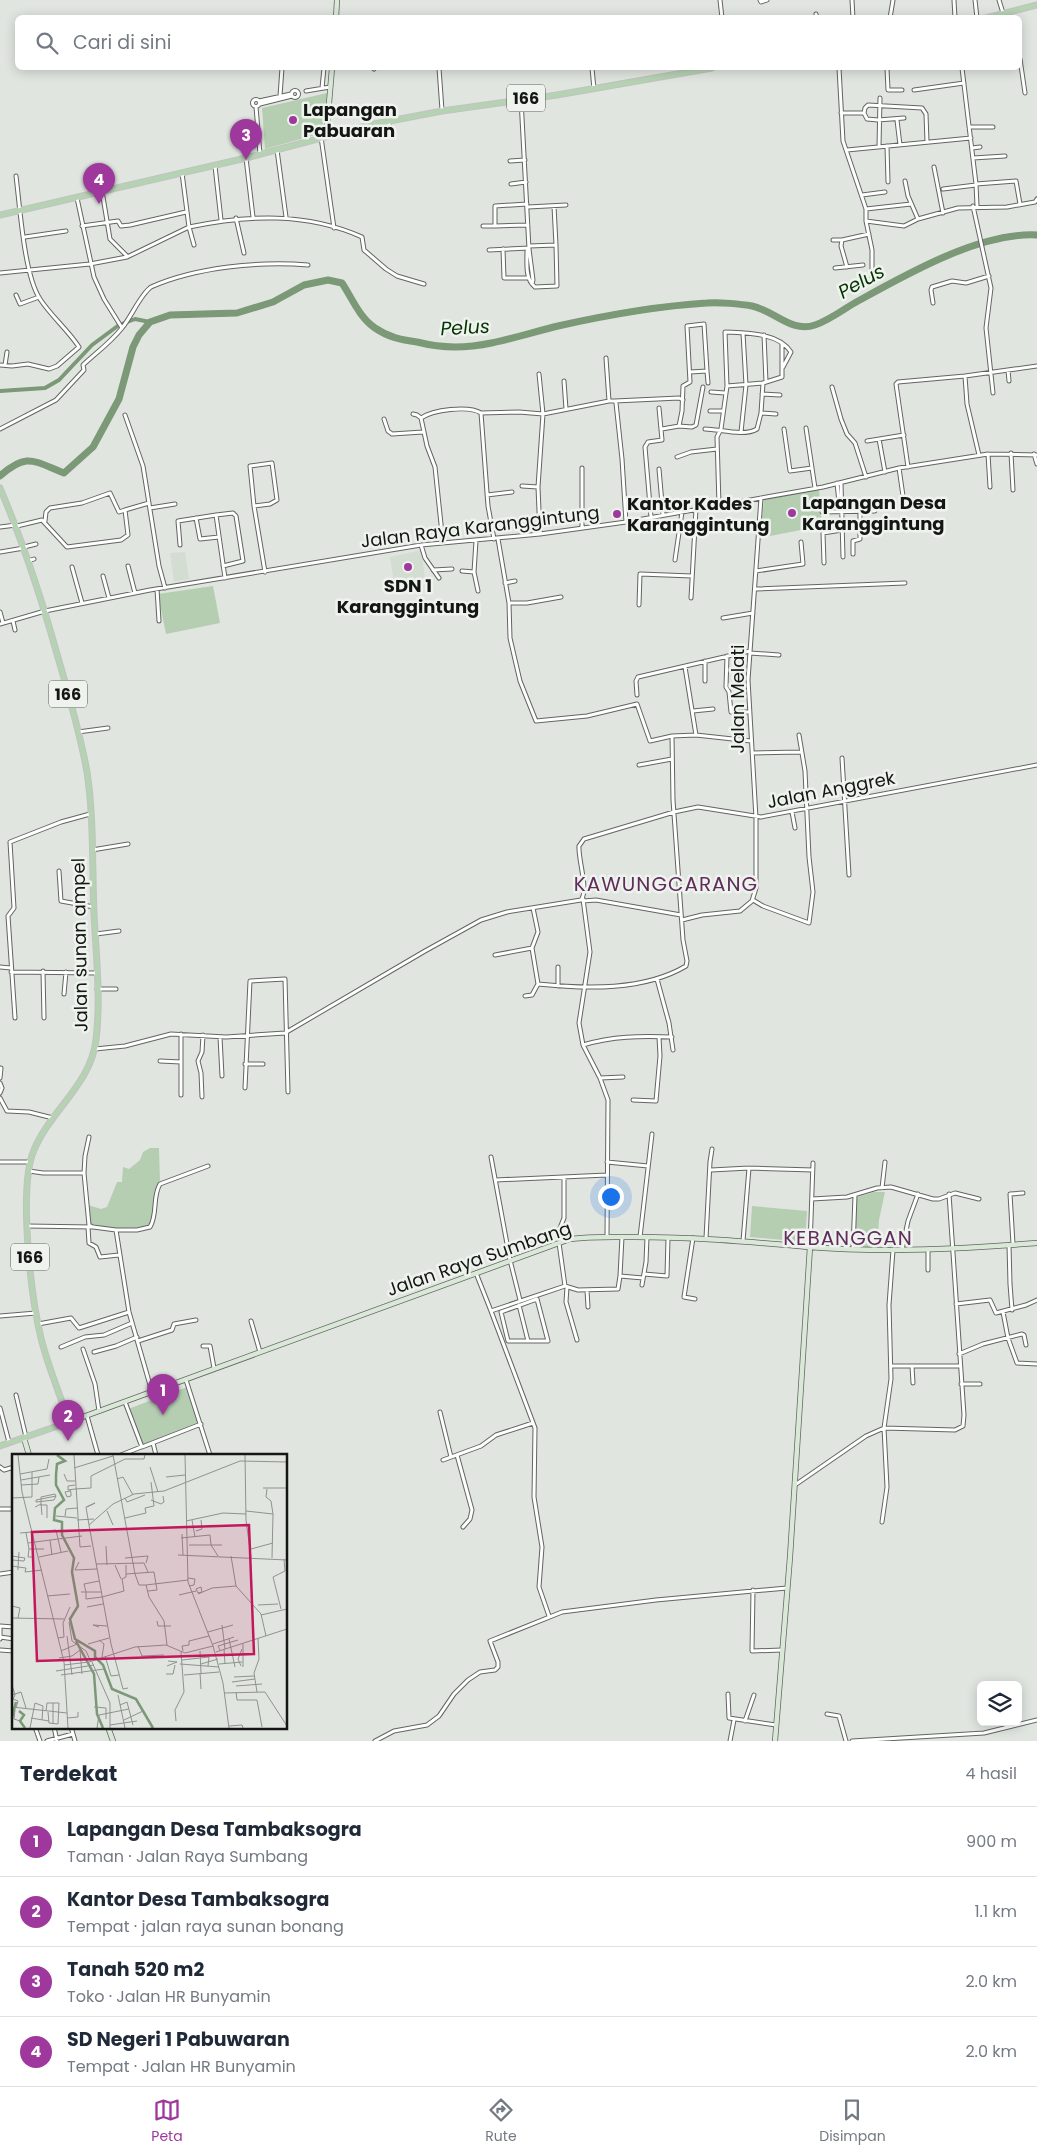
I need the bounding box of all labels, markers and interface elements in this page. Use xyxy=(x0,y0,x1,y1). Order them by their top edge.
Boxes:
search box xyxy=(15,15,1022,70)
icon: search xyxy=(33,29,61,57)
text: Cari di sini xyxy=(73,29,171,56)
road number: 166 xyxy=(507,85,545,112)
place label: Lapangan Pabuaran xyxy=(303,97,397,143)
marker: Lapangan Pabuaran xyxy=(287,114,299,126)
pin: 3 xyxy=(230,119,262,160)
pin: 4 xyxy=(83,163,115,204)
water label: Pelus xyxy=(833,258,889,305)
water label: Pelus xyxy=(440,313,490,342)
place label: Lapangan Desa Karanggintung xyxy=(802,490,946,536)
place label: Kantor Kades Karanggintung xyxy=(627,491,770,537)
street label: Jalan Raya Karanggintung xyxy=(359,499,601,554)
marker: Lapangan Desa Karanggintung xyxy=(786,507,798,519)
marker: Kantor Kades Karanggintung xyxy=(611,508,623,520)
marker: SDN 1 Karanggintung xyxy=(402,561,414,573)
place label: SDN 1 Karanggintung xyxy=(337,573,479,619)
street label: Jalan Melati xyxy=(725,645,750,753)
road number: 166 xyxy=(49,681,87,708)
street label: Jalan Anggrek xyxy=(765,765,898,814)
street label: Jalan sunan ampel xyxy=(65,858,94,1032)
district label: KAWUNGCARANG xyxy=(574,870,758,898)
your location xyxy=(598,1184,624,1210)
street label: Jalan Raya Sumbang xyxy=(383,1215,574,1302)
district label: KEBANGGAN xyxy=(783,1224,913,1252)
road number: 166 xyxy=(11,1244,49,1270)
pin: 1 xyxy=(147,1374,179,1415)
pin: 2 xyxy=(52,1400,84,1441)
inset map xyxy=(12,1454,288,1728)
map controls xyxy=(977,1681,1022,1726)
button: layers xyxy=(977,1681,1022,1726)
text: Terdekat xyxy=(20,1759,117,1788)
text: 4 hasil xyxy=(965,1762,1017,1785)
text: Lapangan Desa Tambaksogra xyxy=(67,1816,362,1843)
text: 1 xyxy=(33,1830,39,1853)
text: 900 m xyxy=(966,1830,1017,1853)
text: Taman · Jalan Raya Sumbang xyxy=(67,1845,308,1868)
text: Kantor Desa Tambaksogra xyxy=(67,1886,329,1913)
text: 2 xyxy=(31,1900,41,1923)
text: 1.1 km xyxy=(974,1900,1017,1923)
text: Tempat · jalan raya sunan bonang xyxy=(67,1915,344,1938)
text: Tanah 520 m2 xyxy=(67,1956,204,1983)
text: 3 xyxy=(31,1970,41,1993)
text: 2.0 km xyxy=(965,1970,1017,1993)
text: Toko · Jalan HR Bunyamin xyxy=(67,1985,271,2008)
text: SD Negeri 1 Pabuwaran xyxy=(67,2026,290,2053)
text: 4 xyxy=(31,2040,41,2063)
text: 2.0 km xyxy=(965,2040,1017,2063)
text: Tempat · Jalan HR Bunyamin xyxy=(67,2055,296,2078)
tab: Peta xyxy=(151,2096,183,2147)
tab: Rute xyxy=(485,2096,517,2147)
tab: Disimpan xyxy=(819,2096,886,2147)

